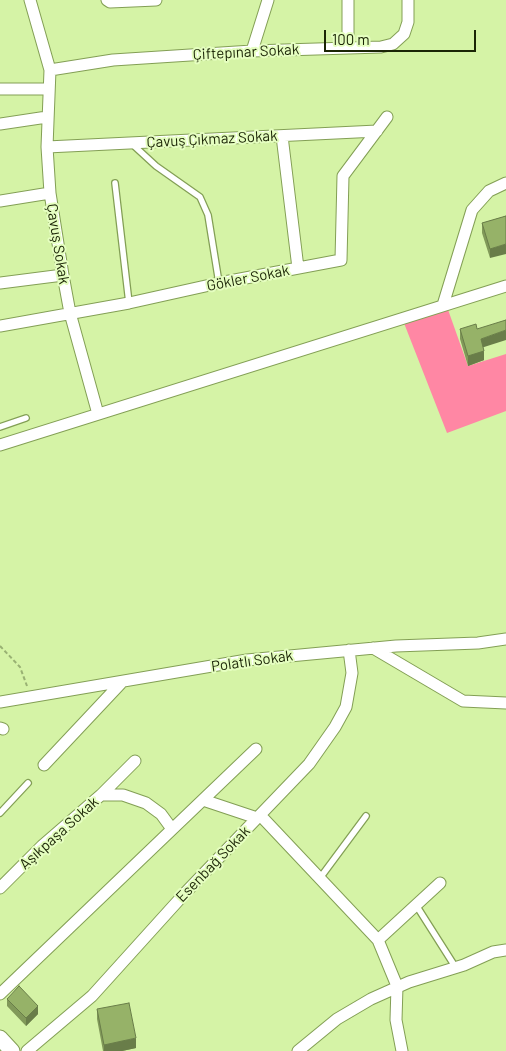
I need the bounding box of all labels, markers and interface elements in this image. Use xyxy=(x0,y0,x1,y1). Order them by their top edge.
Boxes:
scale bar xyxy=(326,20,478,52)
text: 100 m xyxy=(332,30,370,48)
street label: Çiftepınar Sokak xyxy=(192,40,300,64)
street label: Çavuş Çıkmaz Sokak xyxy=(146,127,278,151)
street label: Çavuş Sokak xyxy=(43,202,73,286)
street label: Gökler Sokak xyxy=(205,261,291,295)
street label: Polatlı Sokak xyxy=(210,646,294,676)
street label: Aşıkpaşa Sokak xyxy=(16,793,102,873)
street label: Esenbağ Sokak xyxy=(172,822,254,906)

